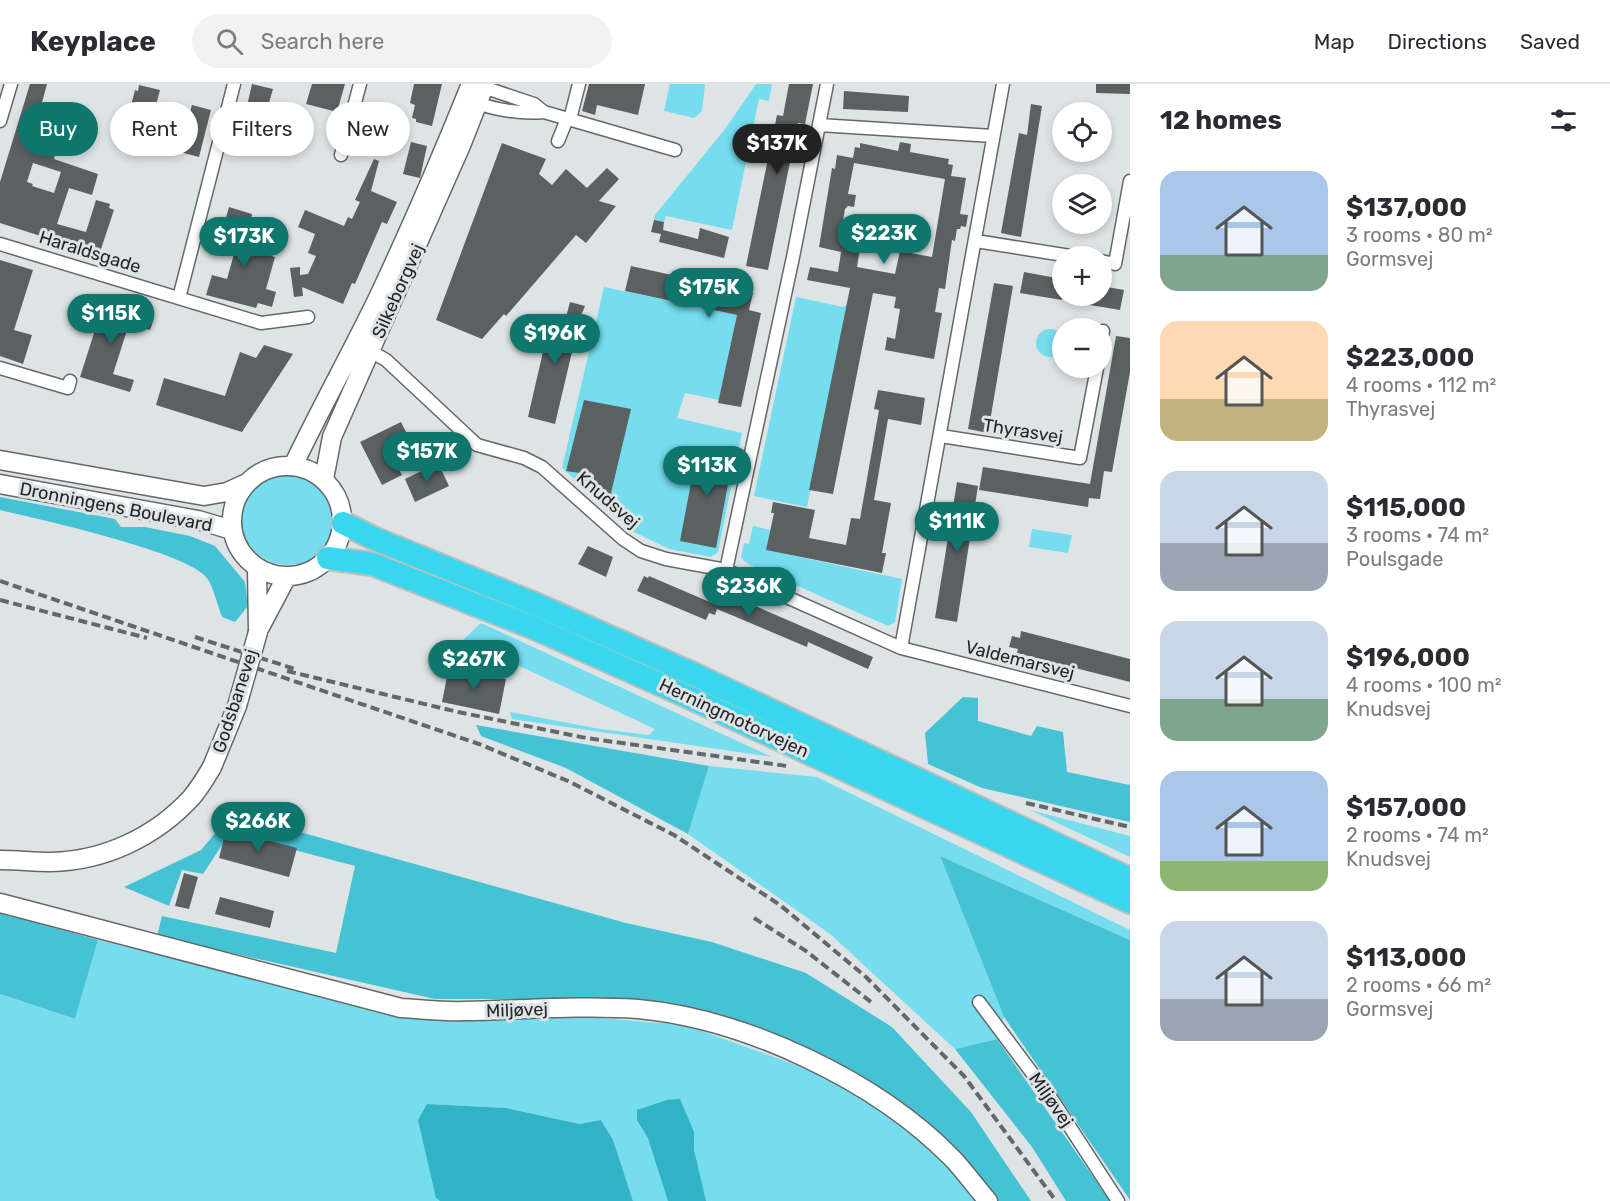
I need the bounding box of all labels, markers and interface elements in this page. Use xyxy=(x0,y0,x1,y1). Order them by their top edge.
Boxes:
search box xyxy=(192,14,612,68)
text: Keyplace xyxy=(30,25,156,58)
icon: search xyxy=(213,25,246,58)
text: Search here xyxy=(261,28,384,55)
text: Map xyxy=(1314,29,1355,54)
text: Directions xyxy=(1388,29,1487,54)
text: Saved xyxy=(1520,29,1580,54)
chip: Buy xyxy=(18,102,98,156)
chip: Rent xyxy=(110,102,198,156)
chip: Filters xyxy=(210,102,314,156)
chip: New xyxy=(326,102,410,156)
map controls xyxy=(1052,102,1112,378)
button: locate xyxy=(1052,102,1112,162)
icon: filters xyxy=(1547,104,1580,137)
text: 12 homes xyxy=(1160,105,1282,136)
pin: $137K xyxy=(735,124,819,175)
text: $137K xyxy=(746,131,808,155)
button: layers xyxy=(1052,174,1112,234)
text: $137,000 xyxy=(1346,192,1467,223)
icon: home xyxy=(1208,195,1280,267)
pin: $223K xyxy=(842,214,926,265)
pin: $173K xyxy=(202,217,286,268)
text: $223K xyxy=(851,221,917,245)
text: 3 rooms · 80 m² xyxy=(1346,223,1493,247)
text: $173K xyxy=(213,224,275,248)
street label: Haraldsgade xyxy=(37,226,143,278)
street label: Silkeborgvej xyxy=(367,240,429,342)
button: + xyxy=(1052,246,1112,306)
text: Gormsvej xyxy=(1346,247,1433,271)
pin: $175K xyxy=(667,268,751,319)
text: $175K xyxy=(679,275,739,299)
pin: $115K xyxy=(69,294,153,345)
text: $115K xyxy=(81,301,141,325)
pin: $196K xyxy=(513,314,597,365)
button: − xyxy=(1052,318,1112,378)
text: $196K xyxy=(524,321,586,345)
text: $223,000 xyxy=(1346,342,1474,373)
icon: home xyxy=(1208,345,1280,417)
text: 4 rooms · 112 m² xyxy=(1346,373,1496,397)
text: Thyrasvej xyxy=(1346,397,1435,421)
street label: Thyrasvej xyxy=(982,414,1064,448)
pin: $157K xyxy=(385,432,469,483)
text: $157K xyxy=(397,439,457,463)
pin: $113K xyxy=(665,446,749,497)
text: $113K xyxy=(677,453,737,477)
street label: Knudsvej xyxy=(572,467,644,533)
street label: Dronningens Boulevard xyxy=(18,477,214,537)
text: $115,000 xyxy=(1346,492,1466,523)
icon: home xyxy=(1208,495,1280,567)
pin: $111K xyxy=(915,502,999,553)
text: $111K xyxy=(929,509,985,533)
text: 3 rooms · 74 m² xyxy=(1346,523,1489,547)
text: Poulsgade xyxy=(1346,547,1443,571)
pin: $236K xyxy=(707,567,791,618)
text: $236K xyxy=(716,574,782,598)
street label: Valdemarsvej xyxy=(963,636,1077,684)
pin: $267K xyxy=(432,640,516,691)
text: $196,000 xyxy=(1346,642,1470,673)
icon: home xyxy=(1208,645,1280,717)
street label: Godsbanevej xyxy=(208,646,262,756)
text: $267K xyxy=(442,647,506,671)
text: 4 rooms · 100 m² xyxy=(1346,673,1502,697)
street label: Herningmotorvejen xyxy=(656,674,812,762)
text: Knudsvej xyxy=(1346,697,1431,721)
text: $157,000 xyxy=(1346,792,1467,823)
icon: home xyxy=(1208,795,1280,867)
pin: $266K xyxy=(216,802,300,853)
text: $266K xyxy=(225,809,291,833)
text: 2 rooms · 74 m² xyxy=(1346,823,1489,847)
text: Knudsvej xyxy=(1346,847,1431,871)
text: $113,000 xyxy=(1346,942,1466,973)
icon: home xyxy=(1208,945,1280,1017)
text: 2 rooms · 66 m² xyxy=(1346,973,1491,997)
text: Gormsvej xyxy=(1346,997,1433,1021)
street label: Miljøvej xyxy=(486,998,548,1022)
street label: Miljøvej xyxy=(1024,1068,1078,1132)

